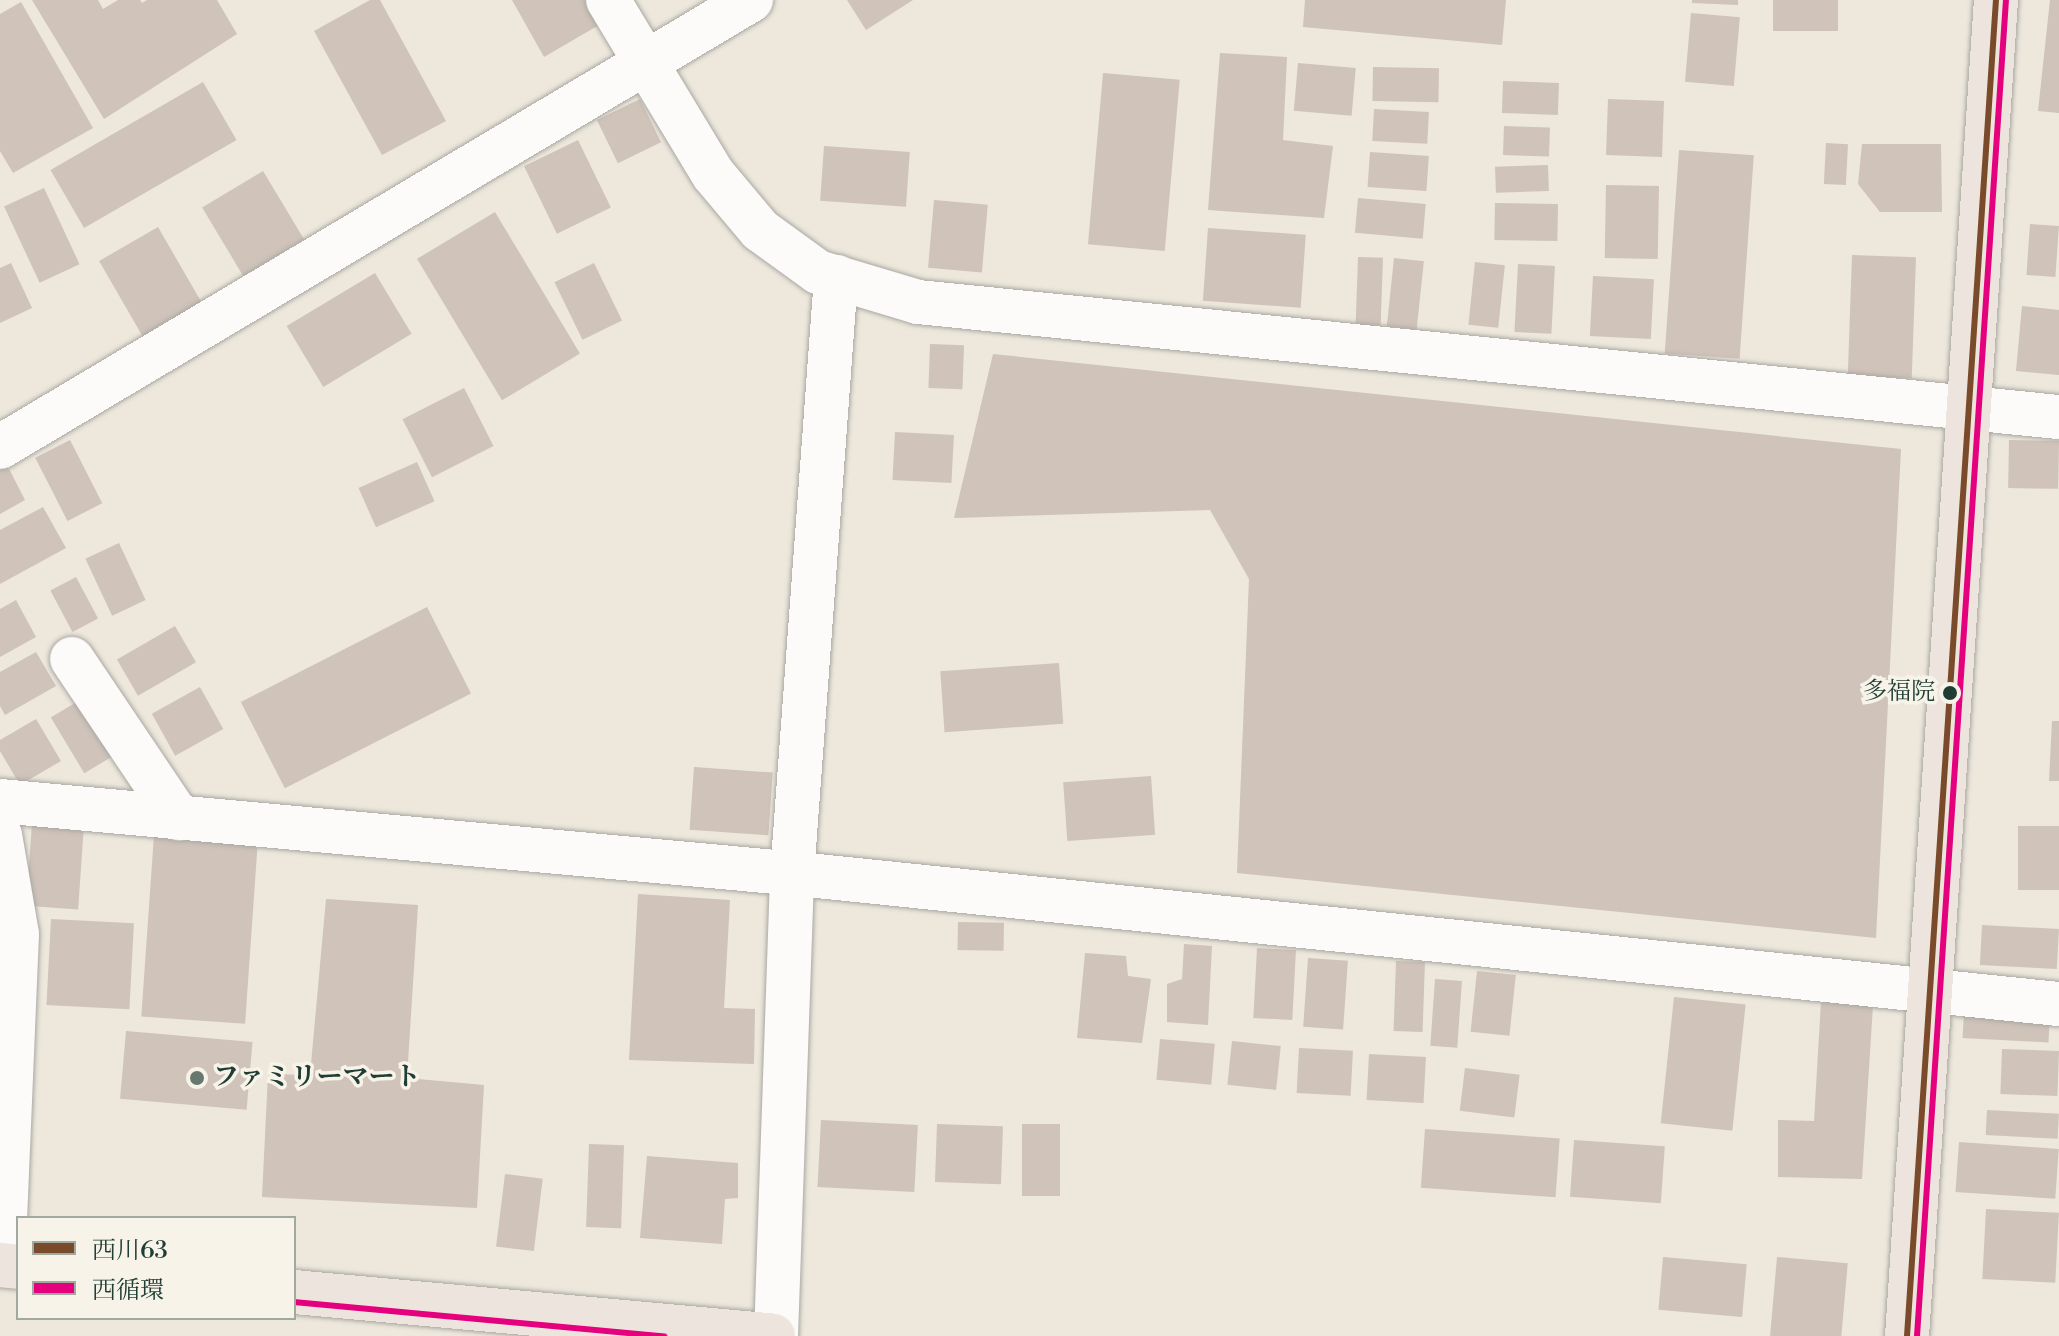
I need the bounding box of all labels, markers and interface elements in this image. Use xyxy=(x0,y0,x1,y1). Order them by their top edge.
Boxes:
place label: 多福院 xyxy=(1863,679,1935,707)
marker: 多福院 xyxy=(1942,685,1958,701)
place label: ファミリーマート xyxy=(213,1062,421,1094)
marker: ファミリーマート xyxy=(188,1069,206,1087)
legend xyxy=(16,1216,296,1320)
text: 西川63 xyxy=(92,1236,168,1266)
text: 西循環 xyxy=(92,1276,164,1306)

